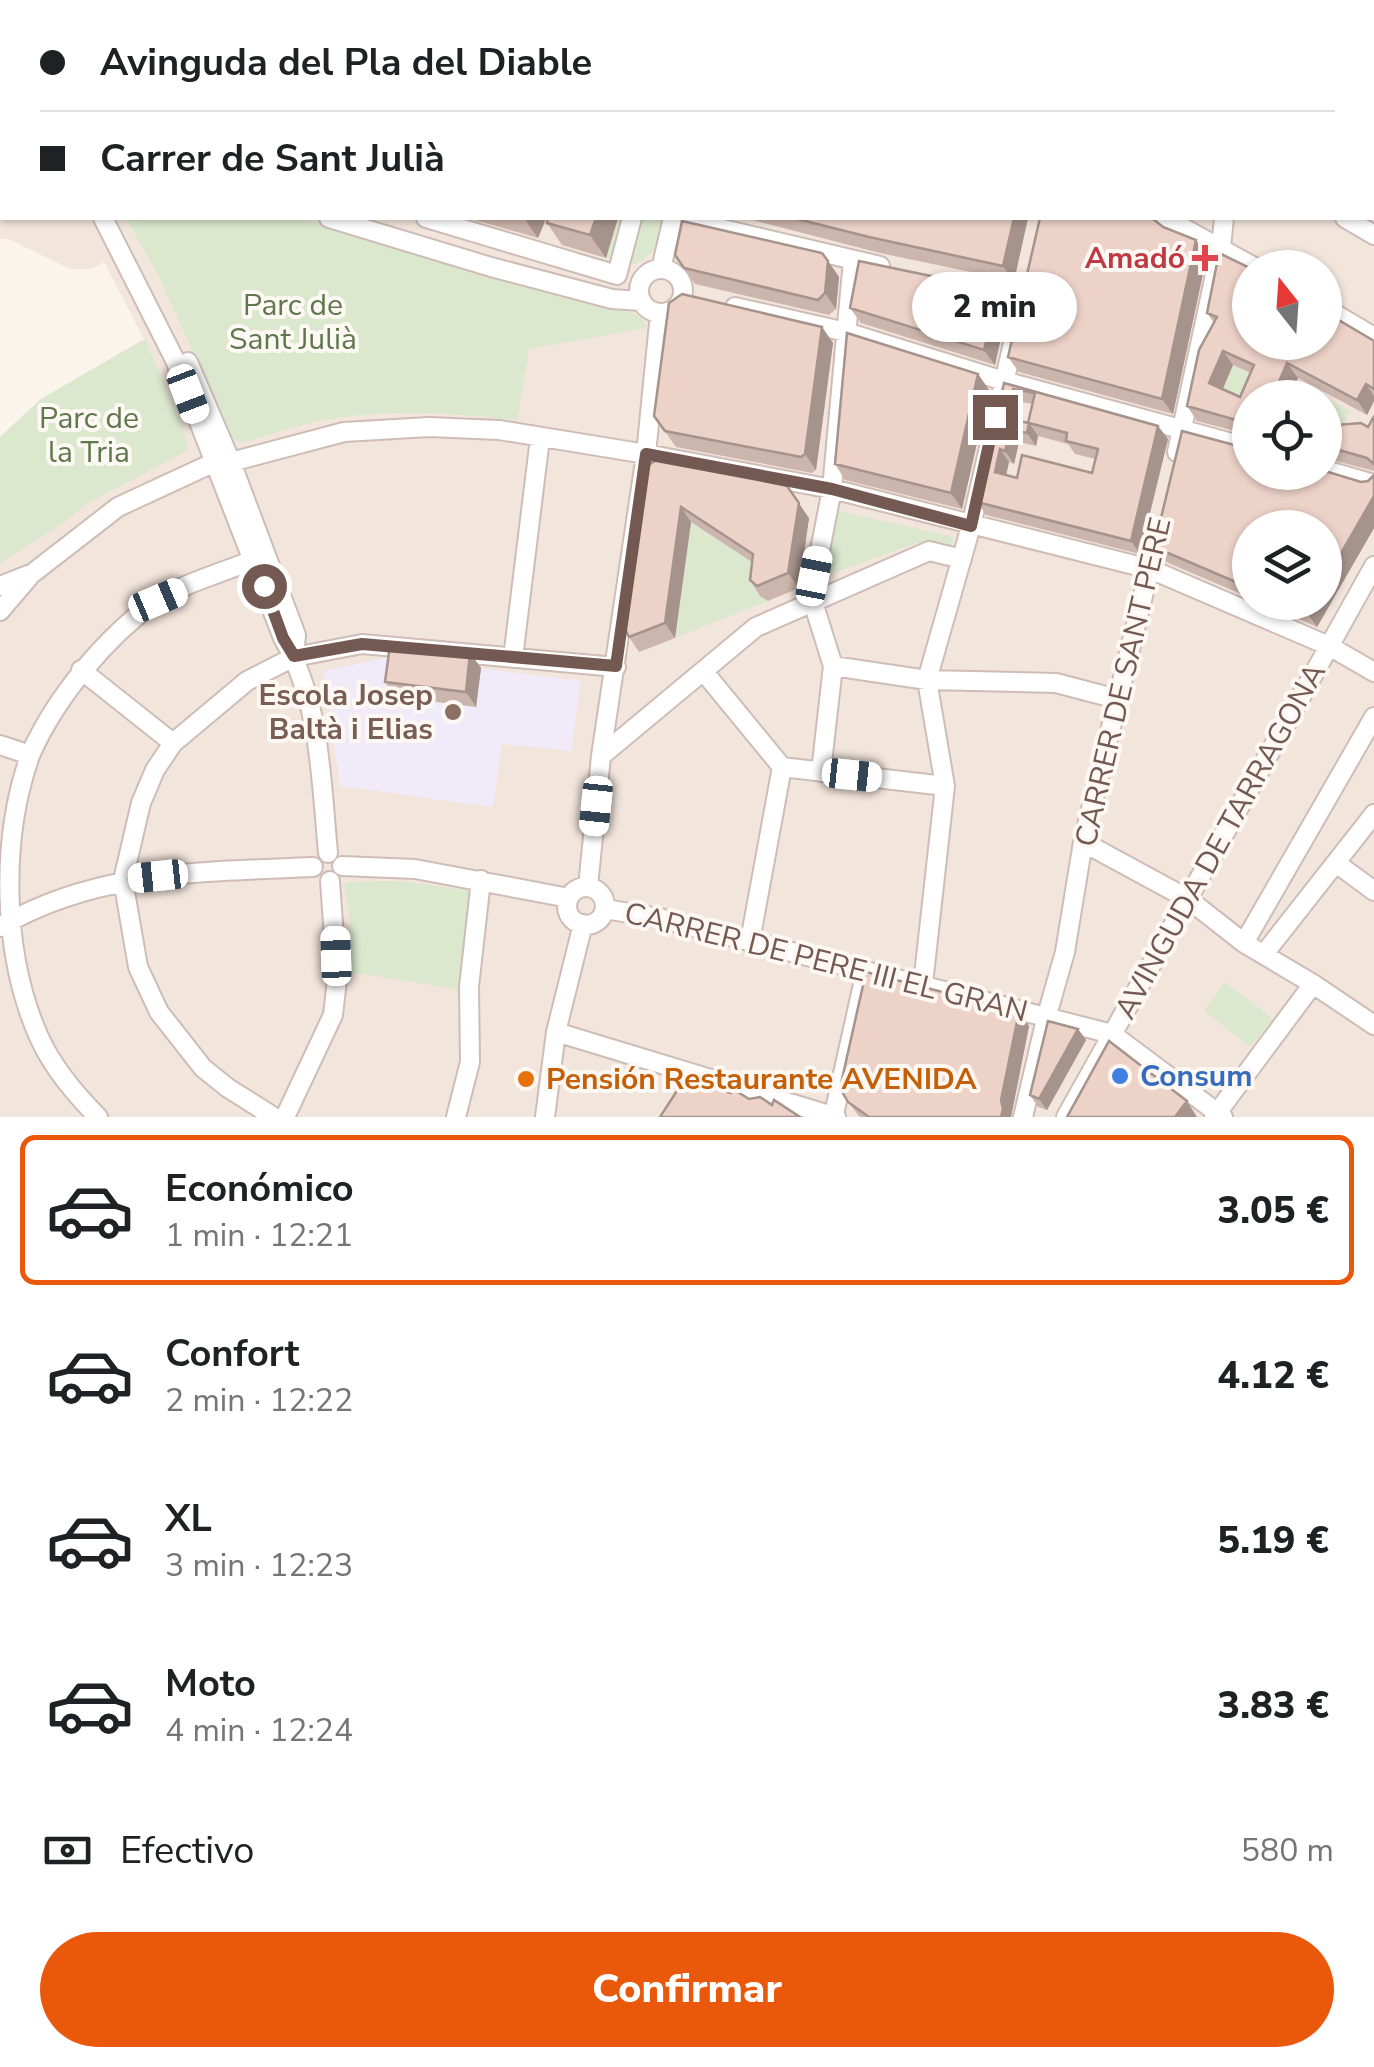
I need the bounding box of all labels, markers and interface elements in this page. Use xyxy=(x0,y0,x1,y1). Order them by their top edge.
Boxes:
text: Avinguda del Pla del Diable xyxy=(100,37,592,88)
text: Carrer de Sant Julià xyxy=(100,133,445,184)
place label: Amadó xyxy=(1085,238,1185,279)
marker: Amadó xyxy=(1194,247,1216,269)
north arrow xyxy=(1232,250,1342,360)
map controls xyxy=(1232,250,1342,620)
callout: 2 min xyxy=(912,272,1078,342)
park label: Parc de Sant Julià xyxy=(229,285,357,360)
text: 2 min xyxy=(952,285,1037,328)
car xyxy=(163,361,213,427)
button: locate xyxy=(1232,380,1342,490)
route end xyxy=(973,395,1018,440)
park label: Parc de la Tria xyxy=(39,398,139,473)
button: layers xyxy=(1232,510,1342,620)
street label: CARRER DE SANT PERE xyxy=(1066,513,1181,851)
car xyxy=(794,544,834,608)
route start xyxy=(242,564,287,609)
car xyxy=(125,574,191,626)
street label: AVINGUDA DE TARRAGONA xyxy=(1105,656,1336,1027)
place label: Escola Josep Baltà i Elias xyxy=(259,675,433,750)
marker: Escola Josep Baltà i Elias xyxy=(442,701,464,723)
car xyxy=(821,757,883,793)
car xyxy=(578,775,614,837)
car xyxy=(127,858,189,894)
street label: CARRER DE PERE III EL GRAN xyxy=(620,893,1032,1032)
car xyxy=(320,925,352,987)
place label: Consum xyxy=(1140,1056,1252,1097)
place label: Pensión Restaurante AVENIDA xyxy=(546,1059,977,1100)
marker: Consum xyxy=(1109,1065,1131,1087)
marker: Pensión Restaurante AVENIDA xyxy=(515,1068,537,1090)
text: Económico xyxy=(165,1163,354,1214)
icon: car xyxy=(45,1165,135,1255)
text: 3.05 € xyxy=(1217,1185,1329,1236)
text: 1 min · 12:21 xyxy=(165,1214,353,1257)
text: Confort xyxy=(165,1328,299,1379)
icon: car xyxy=(45,1330,135,1420)
text: 4.12 € xyxy=(1217,1350,1329,1401)
text: 2 min · 12:22 xyxy=(165,1379,353,1422)
text: XL xyxy=(165,1493,212,1544)
icon: car xyxy=(45,1495,135,1585)
text: 5.19 € xyxy=(1217,1515,1329,1566)
text: 3 min · 12:23 xyxy=(165,1544,353,1587)
text: Moto xyxy=(165,1658,256,1709)
icon: car xyxy=(45,1660,135,1750)
text: 3.83 € xyxy=(1217,1680,1329,1731)
text: 4 min · 12:24 xyxy=(165,1709,353,1752)
icon: cash xyxy=(40,1823,95,1878)
text: Efectivo xyxy=(120,1825,254,1876)
text: 580 m xyxy=(1241,1829,1334,1872)
button: Confirmar xyxy=(40,1932,1334,2047)

